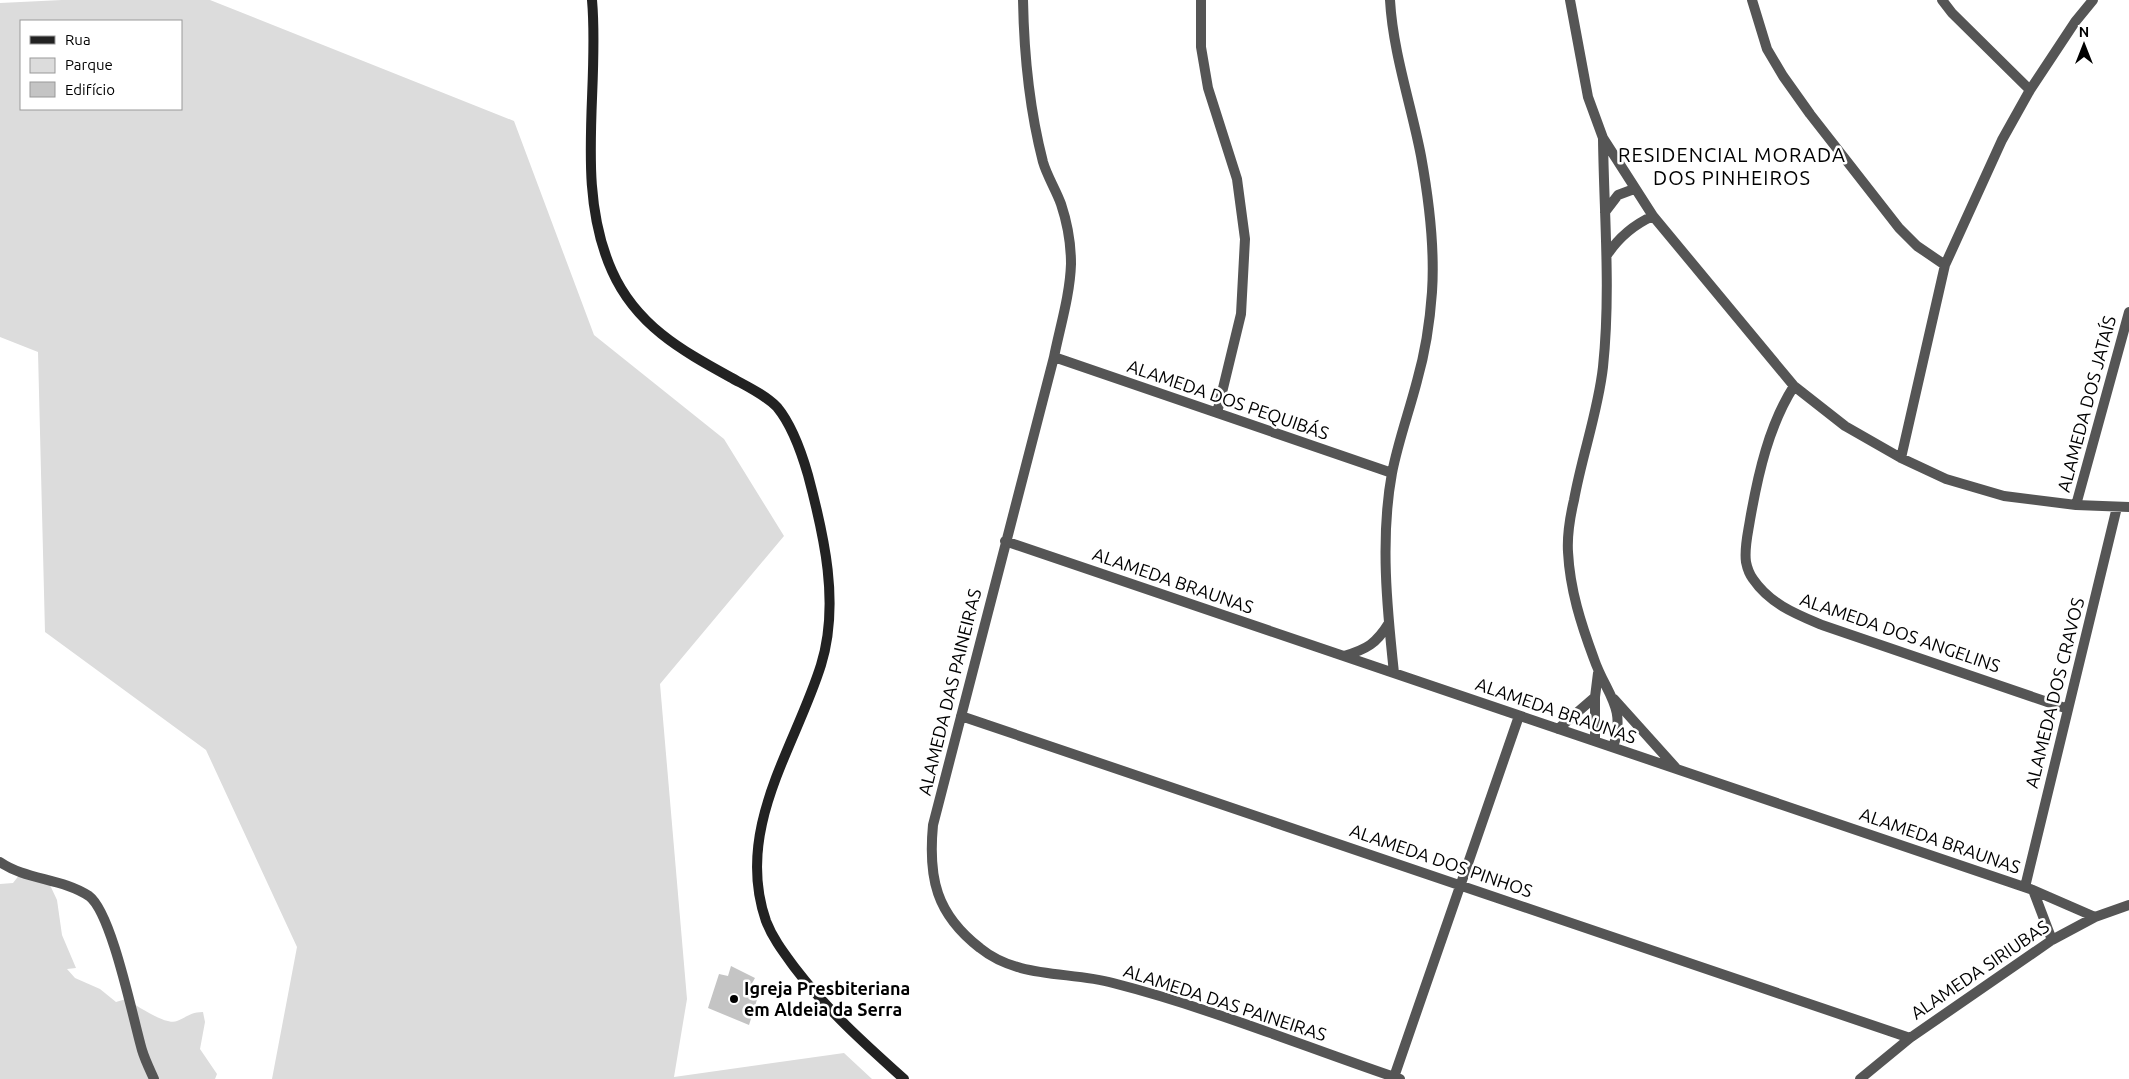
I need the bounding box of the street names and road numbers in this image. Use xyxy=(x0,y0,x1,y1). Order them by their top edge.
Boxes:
street label: ALAMEDA DOS JATAÍS xyxy=(2052,313,2119,494)
street label: ALAMEDA DOS PEQUIBÁS xyxy=(1125,354,1332,444)
street label: ALAMEDA BRAUNAS xyxy=(1090,543,1256,617)
street label: ALAMEDA DAS PAINEIRAS xyxy=(914,586,984,797)
street label: ALAMEDA DOS ANGELINS xyxy=(1798,588,2003,676)
street label: ALAMEDA DOS CRAVOS xyxy=(2021,595,2087,790)
street label: ALAMEDA BRAUNAS xyxy=(1473,673,1639,747)
street label: ALAMEDA BRAUNAS xyxy=(1857,803,2023,877)
street label: ALAMEDA DOS PINHOS xyxy=(1348,819,1535,901)
street label: ALAMEDA SIRIUBAS xyxy=(1907,916,2052,1023)
street label: ALAMEDA DAS PAINEIRAS xyxy=(1121,960,1329,1044)

